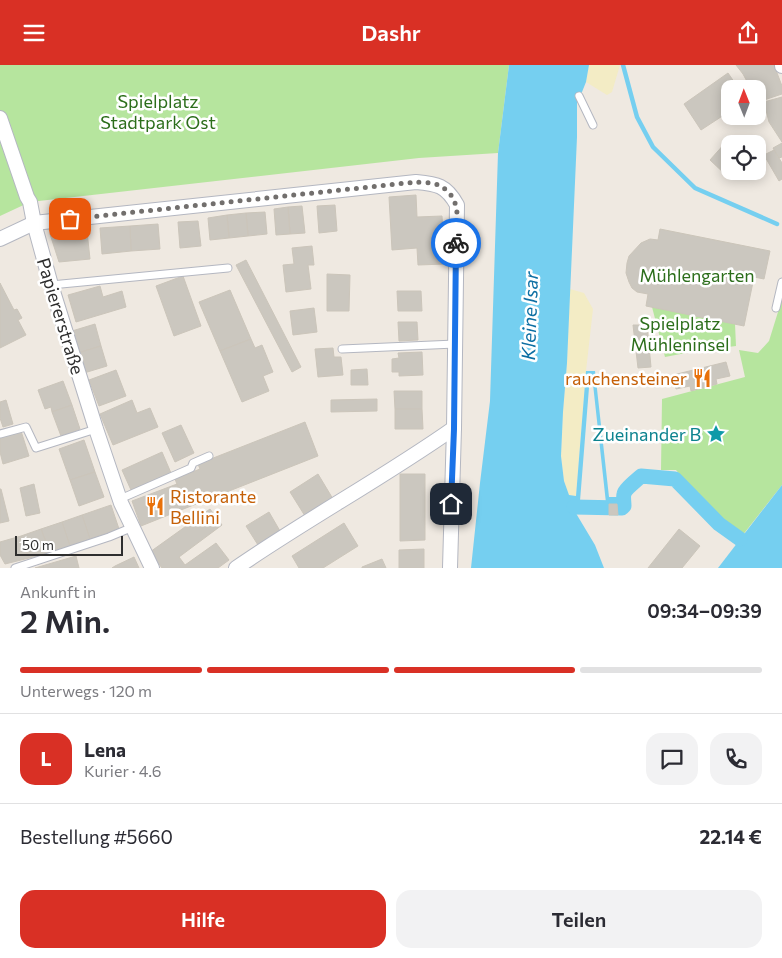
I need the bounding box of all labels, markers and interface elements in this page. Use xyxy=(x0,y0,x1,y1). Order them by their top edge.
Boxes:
icon: menu xyxy=(20,19,48,47)
text: Dashr xyxy=(361,19,421,46)
icon: share xyxy=(734,19,762,47)
north arrow xyxy=(721,80,766,125)
map controls xyxy=(721,80,766,180)
park label: Spielplatz Stadtpark Ost xyxy=(100,90,216,133)
button: locate xyxy=(721,135,766,180)
pin xyxy=(49,198,91,240)
icon: bag xyxy=(56,205,84,233)
courier xyxy=(431,218,481,268)
icon: bike xyxy=(442,229,470,257)
street label: Papiererstraße xyxy=(33,255,89,377)
park label: Mühlengarten xyxy=(639,264,755,286)
water label: Kleine Isar xyxy=(516,270,542,361)
park label: Spielplatz Mühleninsel xyxy=(630,312,730,355)
place label: rauchensteiner xyxy=(565,367,687,389)
restaurant icon: rauchensteiner xyxy=(691,367,713,389)
place label: Zueinander B xyxy=(593,423,701,445)
place icon: Zueinander B xyxy=(705,423,727,445)
pin xyxy=(430,483,472,525)
place label: Ristorante Bellini xyxy=(170,485,256,528)
icon: home xyxy=(437,490,465,518)
restaurant icon: Ristorante Bellini xyxy=(144,495,166,517)
scale bar xyxy=(15,533,122,556)
text: 50 m xyxy=(22,536,54,553)
text: Ankunft in xyxy=(20,582,96,601)
text: 09:34–09:39 xyxy=(647,599,762,622)
text: 2 Min. xyxy=(20,600,110,640)
text: Unterwegs · 120 m xyxy=(20,681,152,700)
button: chat xyxy=(646,733,698,785)
button: phone xyxy=(710,733,762,785)
text: Lena xyxy=(84,738,126,761)
text: L xyxy=(40,747,52,770)
text: Kurier · 4.6 xyxy=(84,761,161,780)
text: Bestellung #5660 xyxy=(20,825,173,848)
text: 22.14 € xyxy=(699,825,762,848)
button: Hilfe xyxy=(20,890,386,948)
button: Teilen xyxy=(396,890,762,948)

